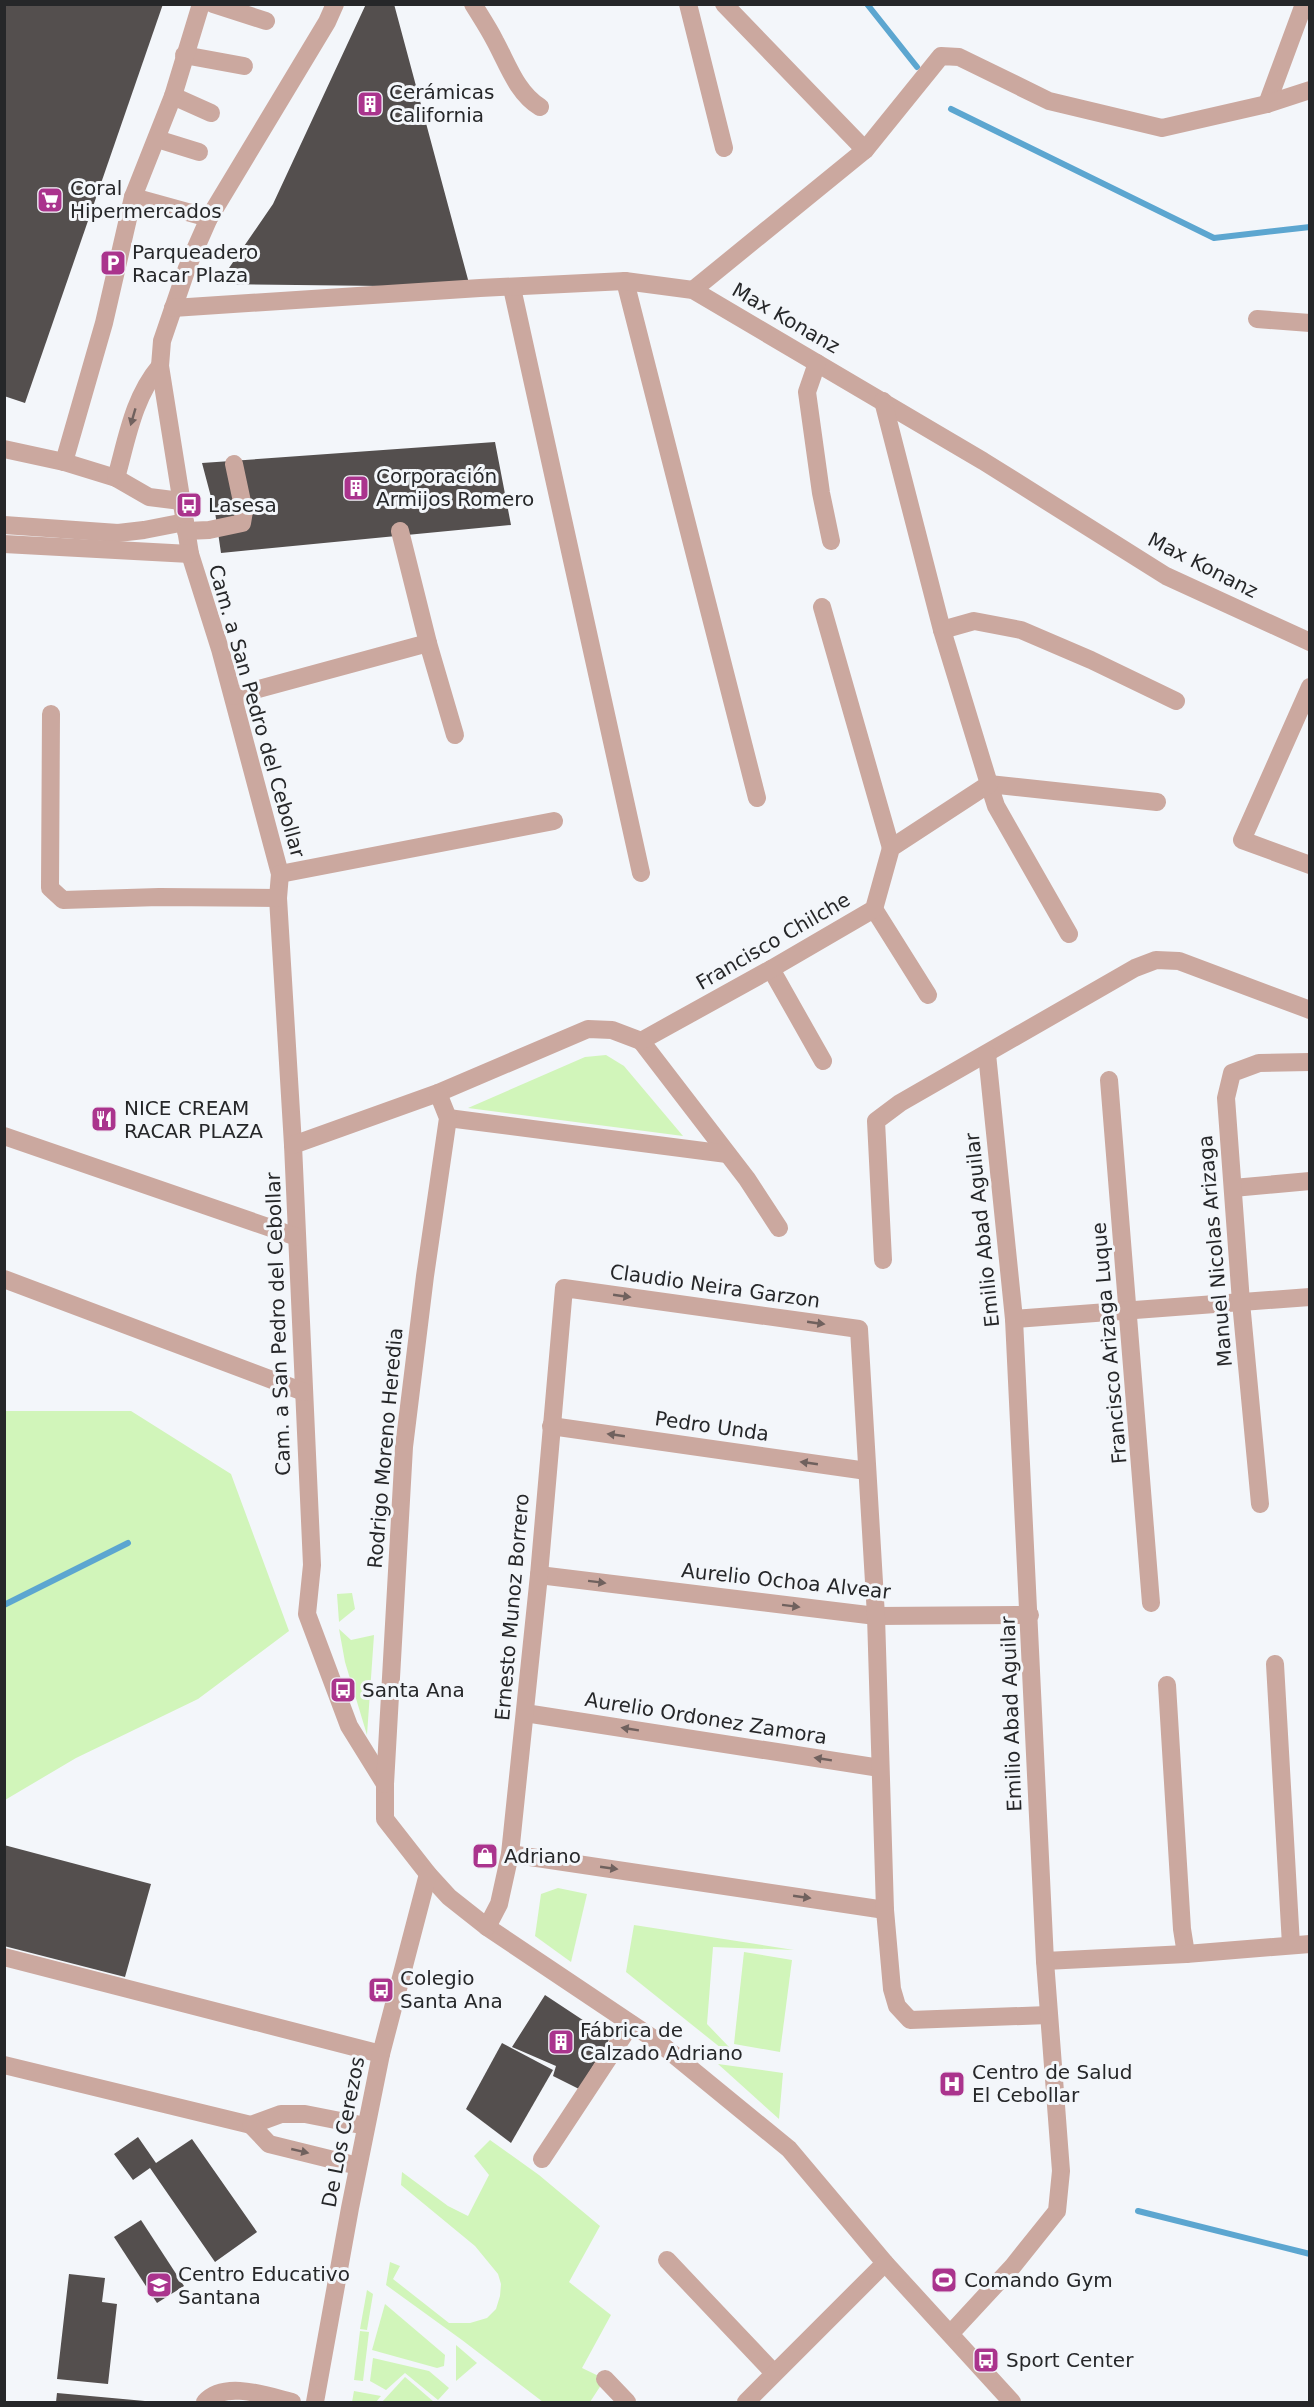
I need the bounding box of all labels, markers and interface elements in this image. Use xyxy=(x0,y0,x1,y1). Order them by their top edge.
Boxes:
place label: Cerámicas California xyxy=(389,80,494,127)
building icon: Cerámicas California xyxy=(355,89,385,119)
place label: Coral Hipermercados xyxy=(70,176,222,223)
supermarket icon: Coral Hipermercados xyxy=(35,185,65,215)
place label: Parqueadero Racar Plaza xyxy=(132,240,258,287)
parking icon: Parqueadero Racar Plaza xyxy=(98,248,128,278)
street label: Max Konanz xyxy=(728,278,844,358)
one-way arrow xyxy=(128,408,137,426)
place label: Corporación Armijos Romero xyxy=(376,464,534,511)
building icon: Corporación Armijos Romero xyxy=(341,473,371,503)
bus stop icon: Lasesa xyxy=(174,490,204,520)
place label: Lasesa xyxy=(208,493,277,517)
street label: Max Konanz xyxy=(1144,527,1262,603)
street label: Cam. a San Pedro del Cebollar xyxy=(204,562,311,861)
street label: Francisco Chilche xyxy=(692,887,854,995)
place label: NICE CREAM RACAR PLAZA xyxy=(124,1096,263,1143)
restaurant icon: NICE CREAM RACAR PLAZA xyxy=(89,1104,119,1134)
street label: Emilio Abad Aguilar xyxy=(960,1131,1004,1329)
street label: Manuel Nicolas Arizaga xyxy=(1193,1134,1237,1368)
street label: Cam. a San Pedro del Cebollar xyxy=(261,1171,295,1476)
street label: Francisco Arizaga Luque xyxy=(1086,1221,1132,1465)
street label: Claudio Neira Garzon xyxy=(608,1259,822,1313)
one-way arrow xyxy=(613,1292,632,1301)
one-way arrow xyxy=(806,1319,825,1328)
street label: Rodrigo Moreno Heredia xyxy=(363,1327,407,1569)
street label: Pedro Unda xyxy=(653,1406,771,1446)
one-way arrow xyxy=(606,1431,625,1440)
one-way arrow xyxy=(799,1458,818,1467)
street label: Ernesto Munoz Borrero xyxy=(490,1492,534,1722)
street label: Aurelio Ochoa Alvear xyxy=(680,1558,893,1604)
one-way arrow xyxy=(588,1577,607,1587)
one-way arrow xyxy=(781,1601,800,1610)
street label: Emilio Abad Aguilar xyxy=(996,1615,1026,1812)
bus stop icon: Santa Ana xyxy=(328,1675,358,1705)
place label: Santa Ana xyxy=(362,1678,465,1702)
street label: Aurelio Ordonez Zamora xyxy=(583,1687,829,1749)
one-way arrow xyxy=(620,1725,639,1734)
one-way arrow xyxy=(813,1754,832,1763)
shop icon: Adriano xyxy=(470,1841,500,1871)
place label: Adriano xyxy=(504,1844,581,1868)
one-way arrow xyxy=(600,1864,619,1873)
one-way arrow xyxy=(793,1893,812,1902)
place label: Colegio Santa Ana xyxy=(400,1966,503,2013)
bus stop icon: Colegio Santa Ana xyxy=(366,1975,396,2005)
place label: Fábrica de Calzado Adriano xyxy=(580,2018,743,2065)
building icon: Fábrica de Calzado Adriano xyxy=(546,2027,576,2057)
street label: De Los Cerezos xyxy=(317,2054,369,2210)
place label: Centro de Salud El Cebollar xyxy=(972,2060,1132,2107)
hospital icon: Centro de Salud El Cebollar xyxy=(937,2069,967,2099)
one-way arrow xyxy=(291,2147,309,2157)
place label: Centro Educativo Santana xyxy=(178,2262,350,2309)
sports icon: Comando Gym xyxy=(929,2265,959,2295)
place label: Comando Gym xyxy=(964,2268,1113,2292)
school or university icon: Centro Educativo Santana xyxy=(144,2270,174,2300)
bus stop icon: Sport Center xyxy=(971,2345,1001,2375)
place label: Sport Center xyxy=(1006,2348,1134,2372)

